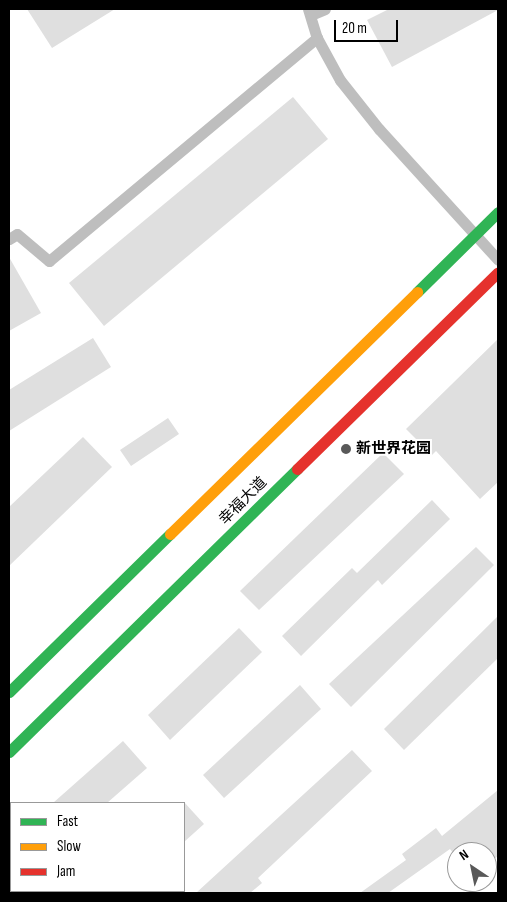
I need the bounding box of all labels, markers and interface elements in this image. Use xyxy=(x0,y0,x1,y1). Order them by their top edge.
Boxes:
scale bar xyxy=(337,10,401,42)
text: 20 m xyxy=(342,19,367,38)
place label: 新世界花园 xyxy=(356,440,431,458)
marker: 新世界花园 xyxy=(340,443,352,455)
street label: 幸福大道 xyxy=(215,473,271,529)
legend xyxy=(10,802,185,892)
text: Fast xyxy=(57,812,78,831)
text: Slow xyxy=(57,837,81,856)
north arrow xyxy=(447,842,497,892)
text: N xyxy=(456,846,472,864)
text: Jam xyxy=(57,862,75,881)

